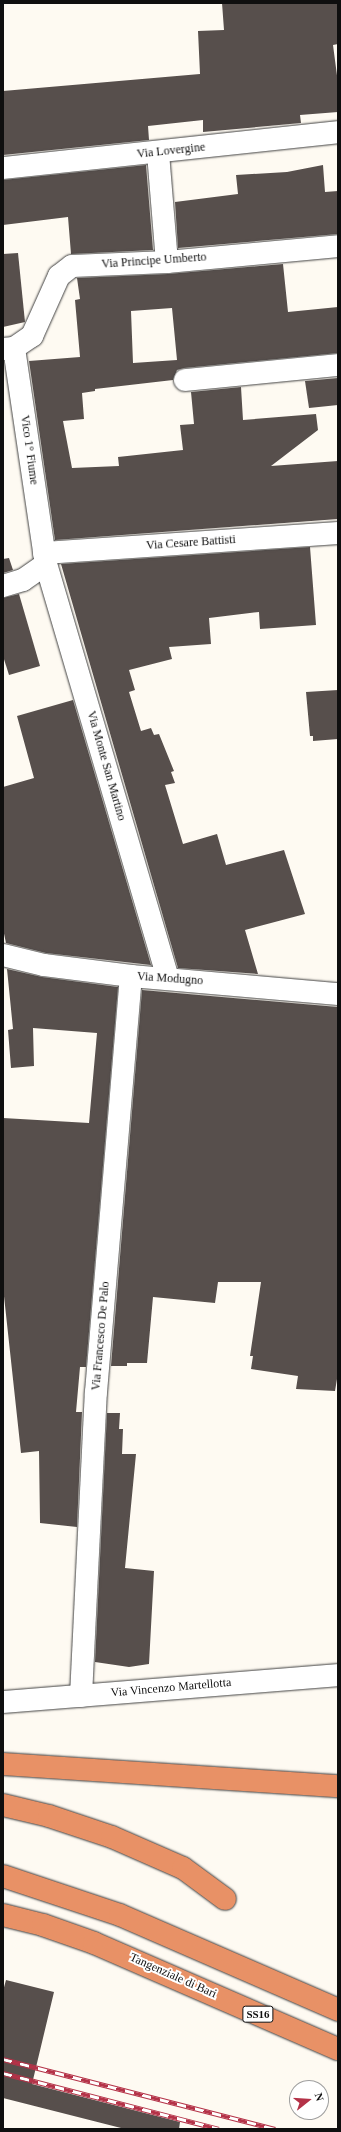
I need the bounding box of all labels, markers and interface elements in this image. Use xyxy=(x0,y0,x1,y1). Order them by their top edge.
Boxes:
street label: Via Lovergine xyxy=(136,140,206,162)
street label: Via Principe Umberto xyxy=(101,250,207,272)
street label: Vico 1° Fiume xyxy=(17,414,41,486)
street label: Via Cesare Battisti xyxy=(146,533,236,553)
street label: Via Monte San Martino xyxy=(83,709,129,823)
street label: Via Modugno xyxy=(136,970,204,988)
street label: Via Francesco De Palo xyxy=(89,1281,113,1391)
street label: Via Vincenzo Martellotta xyxy=(110,1676,232,1700)
street label: Tangenziale di Bari xyxy=(127,1950,219,2002)
road number: SS16 xyxy=(242,2005,274,2023)
north arrow xyxy=(289,2080,329,2120)
text: N xyxy=(313,2091,326,2102)

